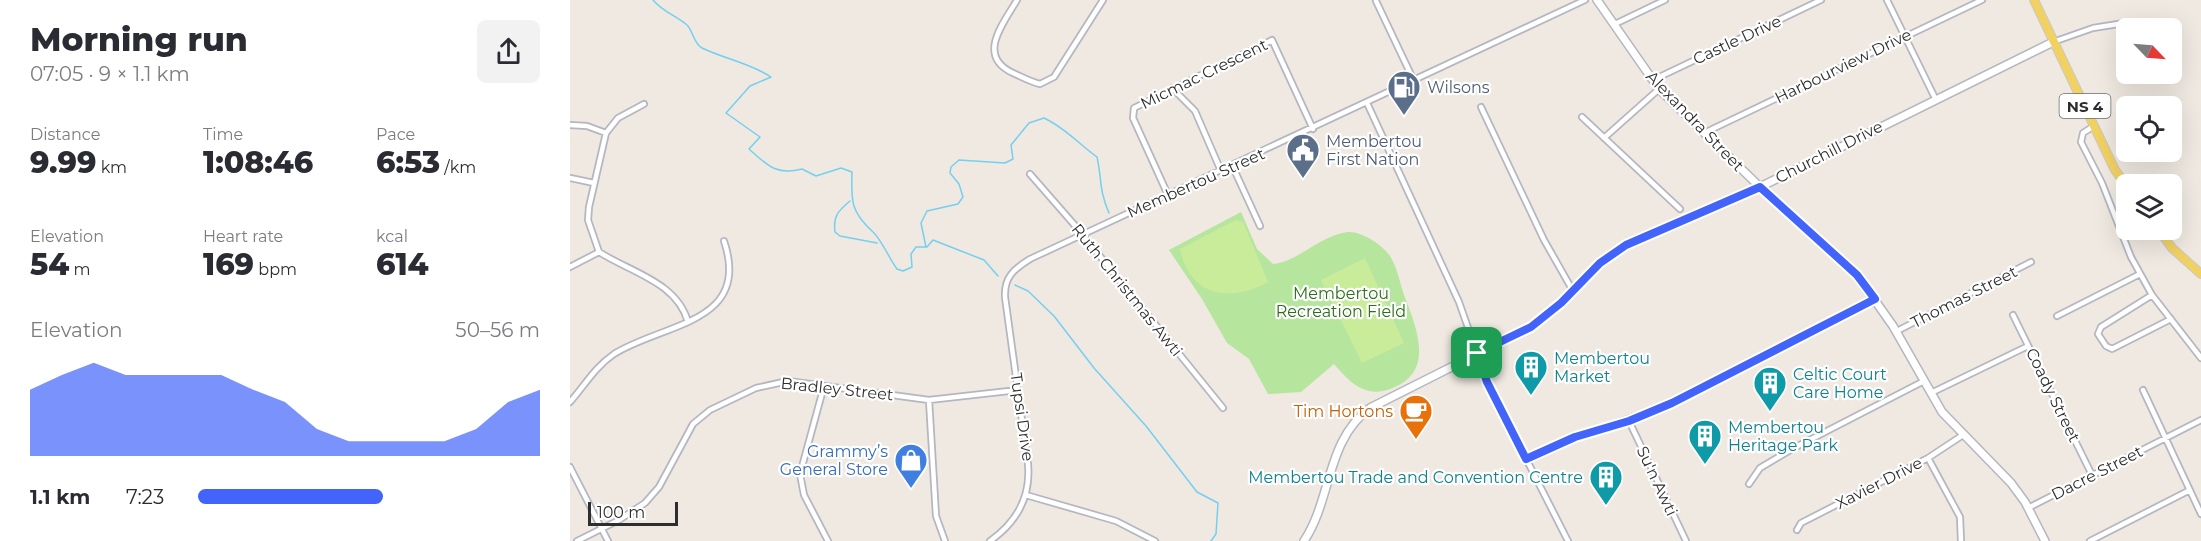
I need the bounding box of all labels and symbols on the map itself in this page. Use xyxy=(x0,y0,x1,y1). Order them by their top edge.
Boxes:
street label: Castle Drive xyxy=(1690,11,1784,69)
north arrow xyxy=(2116,18,2182,84)
street label: Harbourview Drive xyxy=(1772,25,1914,107)
street label: Micmac Crescent xyxy=(1137,35,1271,113)
street label: Alexandra Street xyxy=(1642,67,1748,176)
fuel station icon: Wilsons xyxy=(1386,69,1422,116)
place label: Wilsons xyxy=(1427,78,1490,97)
road number: NS 4 xyxy=(2060,94,2110,118)
street label: Churchill Drive xyxy=(1772,117,1886,187)
public building icon: Membertou First Nation xyxy=(1285,132,1321,179)
place label: Membertou First Nation xyxy=(1326,132,1422,169)
street label: Membertou Street xyxy=(1124,144,1268,222)
street label: Ruth Christmas Awti xyxy=(1068,220,1186,360)
street label: Thomas Street xyxy=(1908,262,2021,332)
park label: Membertou Recreation Field xyxy=(1276,284,1406,321)
pin xyxy=(1451,327,1502,378)
street label: Coady Street xyxy=(2022,345,2084,446)
building icon: Membertou Market xyxy=(1513,349,1549,396)
place label: Membertou Market xyxy=(1554,349,1650,386)
building icon: Celtic Court Care Home xyxy=(1752,365,1788,412)
place label: Celtic Court Care Home xyxy=(1793,365,1887,402)
street label: Tupsi Drive xyxy=(1006,372,1038,462)
street label: Bradley Street xyxy=(780,374,895,404)
cafe icon: Tim Hortons xyxy=(1398,393,1434,440)
place label: Tim Hortons xyxy=(1294,402,1393,421)
building icon: Membertou Heritage Park xyxy=(1687,418,1723,465)
place label: Membertou Heritage Park xyxy=(1728,418,1839,455)
place label: Grammy’s General Store xyxy=(780,442,888,479)
shop icon: Grammy’s General Store xyxy=(893,442,929,489)
street label: Dacre Street xyxy=(2048,442,2146,504)
street label: Su'n Awti xyxy=(1633,443,1681,519)
street label: Xavier Drive xyxy=(1833,453,1925,513)
building icon: Membertou Trade and Convention Centre xyxy=(1588,459,1624,506)
place label: Membertou Trade and Convention Centre xyxy=(1248,468,1583,487)
scale bar xyxy=(588,499,678,526)

